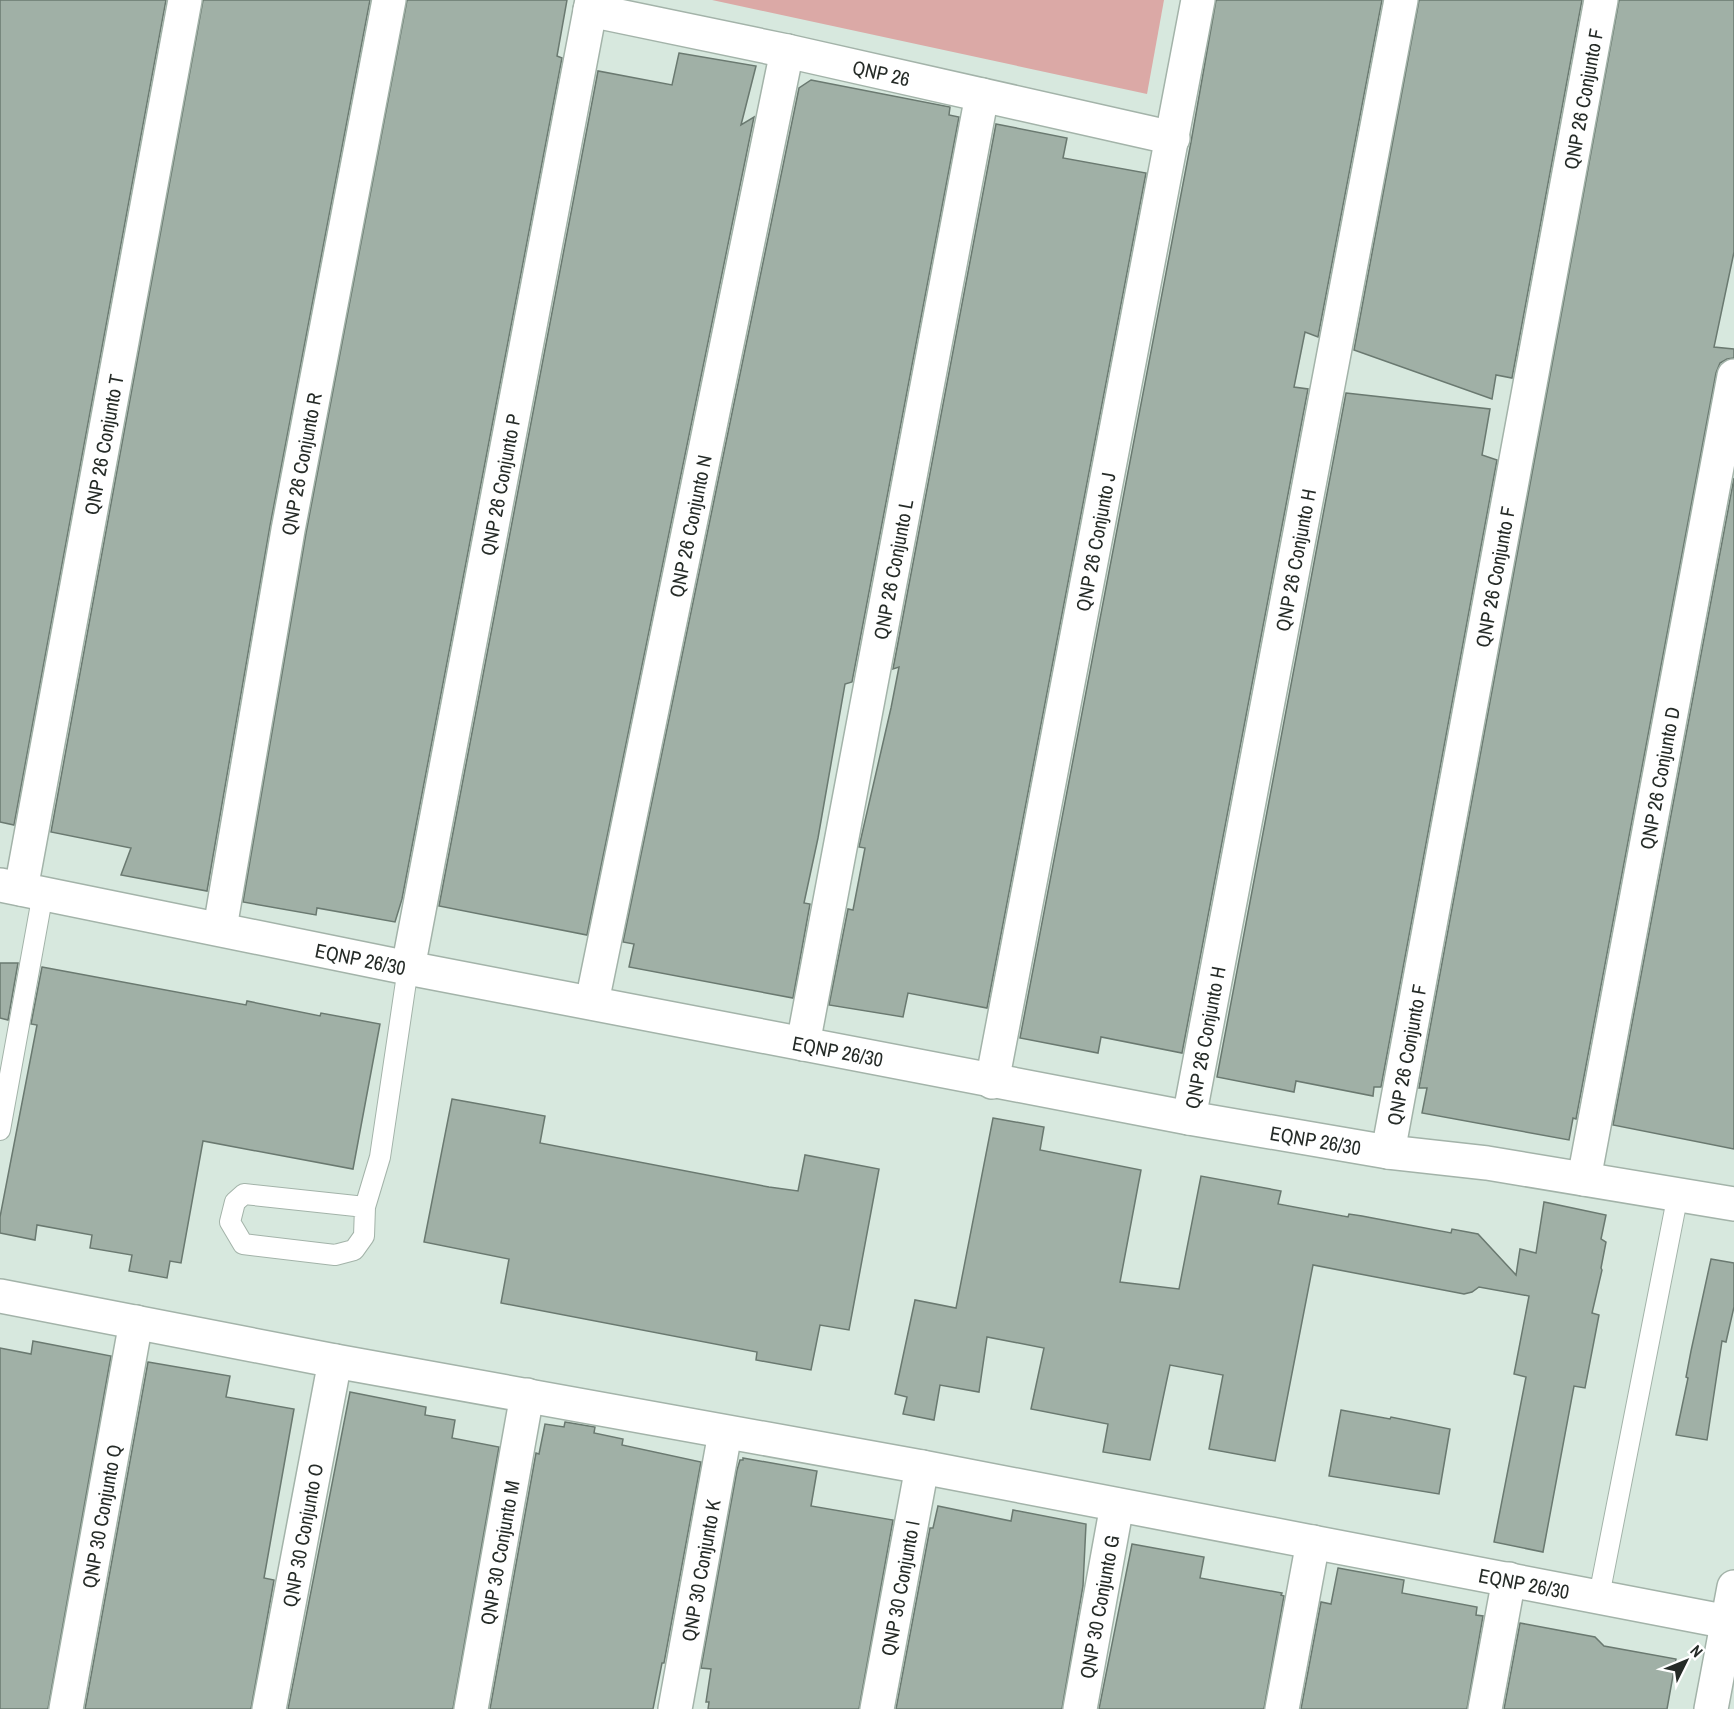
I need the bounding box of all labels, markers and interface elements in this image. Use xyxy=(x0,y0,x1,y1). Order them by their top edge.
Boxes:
street label: QNP 26 Conjunto F xyxy=(1556,26,1609,172)
street label: QNP 26 xyxy=(850,53,913,92)
street label: QNP 26 Conjunto T xyxy=(77,372,129,517)
street label: QNP 26 Conjunto R xyxy=(274,390,327,538)
street label: QNP 26 Conjunto P xyxy=(473,411,527,558)
street label: QNP 26 Conjunto N xyxy=(662,452,717,600)
street label: QNP 26 Conjunto J xyxy=(1068,470,1121,614)
street label: QNP 26 Conjunto H xyxy=(1268,486,1322,634)
street label: QNP 26 Conjunto L xyxy=(866,497,919,642)
street label: QNP 26 Conjunto F xyxy=(1468,504,1521,649)
street label: QNP 26 Conjunto D xyxy=(1632,704,1685,852)
street label: EQNP 26/30 xyxy=(313,936,408,981)
street label: QNP 26 Conjunto H xyxy=(1178,964,1231,1111)
street label: QNP 26 Conjunto F xyxy=(1380,982,1432,1127)
street label: EQNP 26/30 xyxy=(790,1029,885,1072)
street label: EQNP 26/30 xyxy=(1268,1119,1363,1161)
street label: QNP 30 Conjunto Q xyxy=(75,1442,127,1590)
street label: QNP 30 Conjunto O xyxy=(275,1461,329,1609)
street label: QNP 30 Conjunto M xyxy=(473,1478,525,1627)
street label: QNP 30 Conjunto K xyxy=(674,1497,726,1643)
street label: QNP 30 Conjunto I xyxy=(874,1518,925,1658)
street label: QNP 30 Conjunto G xyxy=(1072,1533,1125,1681)
street label: EQNP 26/30 xyxy=(1477,1561,1572,1605)
north arrow xyxy=(1656,1631,1716,1691)
text: N xyxy=(1686,1640,1708,1662)

